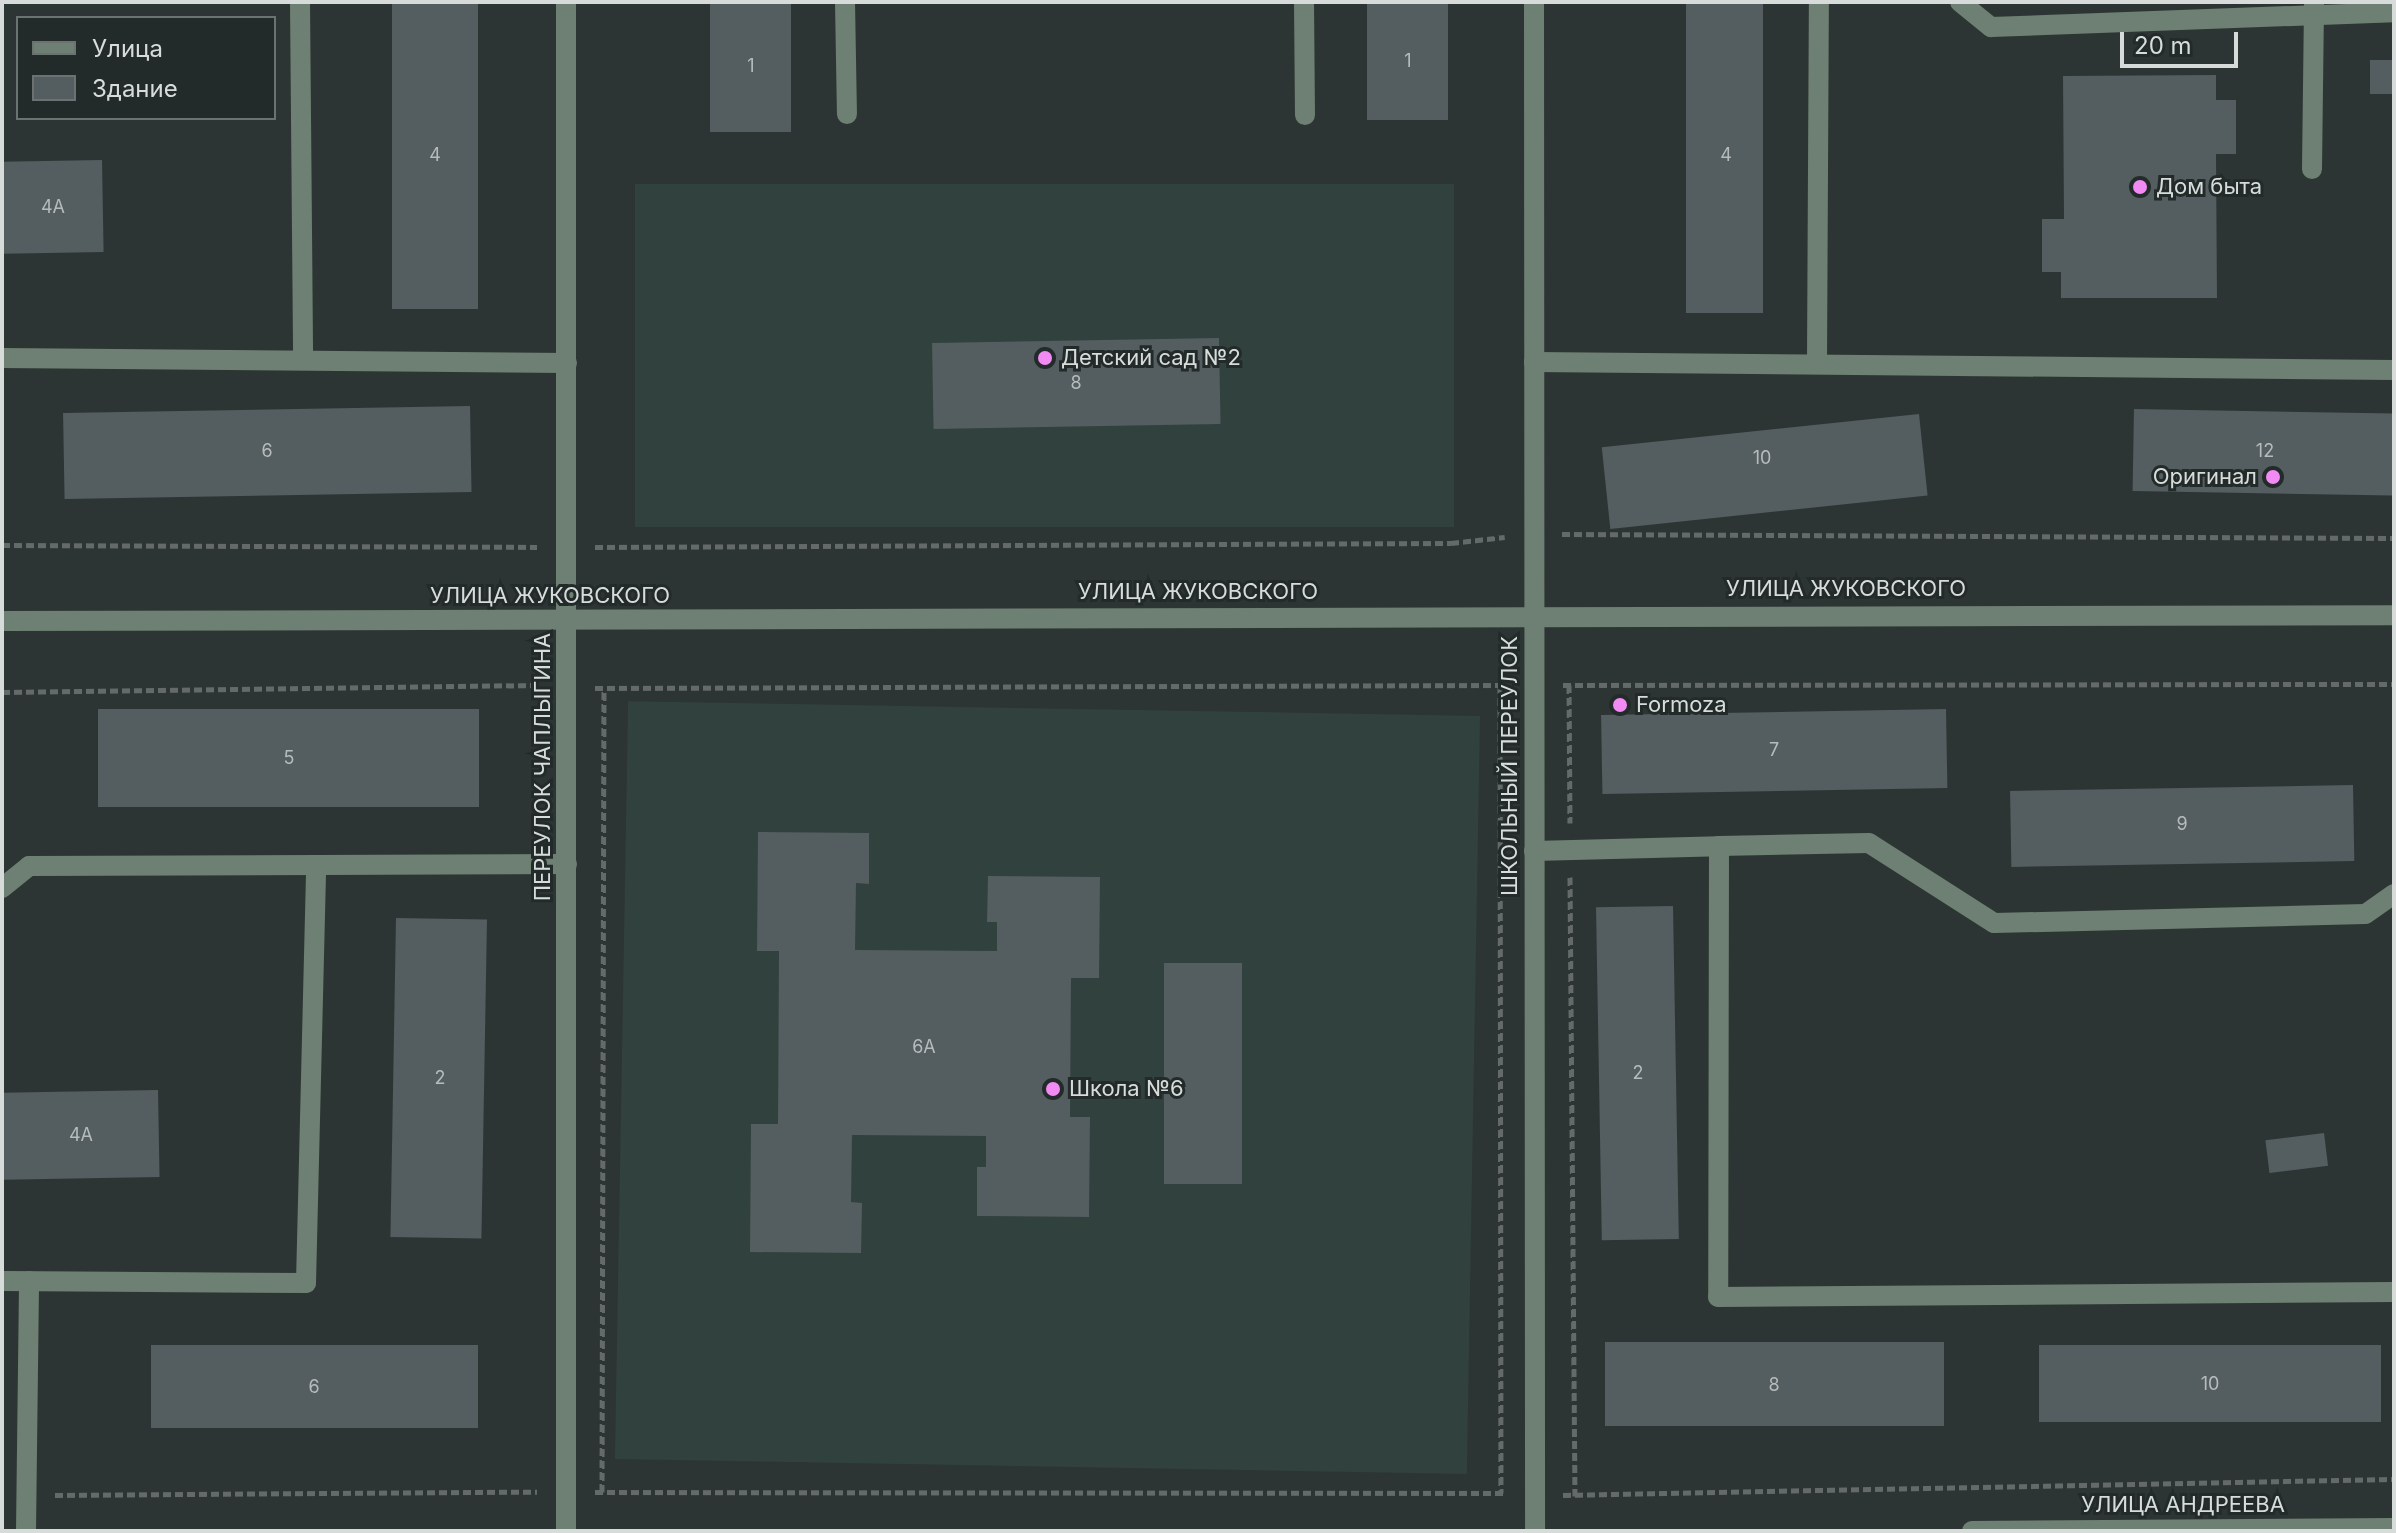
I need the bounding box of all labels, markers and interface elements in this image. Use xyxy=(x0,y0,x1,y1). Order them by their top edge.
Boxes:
legend xyxy=(16,16,276,120)
scale bar xyxy=(2124,16,2242,66)
text: 20 m xyxy=(2134,31,2192,60)
text: Улица xyxy=(92,34,163,63)
house number: 1 xyxy=(1404,50,1412,72)
house number: 1 xyxy=(747,55,755,77)
text: Здание xyxy=(92,74,178,103)
house number: 4 xyxy=(429,144,441,166)
house number: 4 xyxy=(1720,144,1732,166)
place label: Дом быта xyxy=(2156,174,2262,200)
marker: Дом быта xyxy=(2131,178,2149,196)
house number: 4А xyxy=(41,196,65,218)
place label: Детский сад №2 xyxy=(1061,345,1241,371)
marker: Детский сад №2 xyxy=(1036,349,1054,367)
house number: 8 xyxy=(1070,372,1082,394)
house number: 6 xyxy=(261,440,273,462)
house number: 12 xyxy=(2256,440,2274,462)
house number: 10 xyxy=(1753,447,1771,469)
place label: Оригинал xyxy=(2153,464,2257,490)
marker: Оригинал xyxy=(2264,468,2282,486)
street label: УЛИЦА ЖУКОВСКОГО xyxy=(1726,576,1966,602)
street label: УЛИЦА ЖУКОВСКОГО xyxy=(1078,579,1318,605)
street label: УЛИЦА ЖУКОВСКОГО xyxy=(430,583,670,609)
street label: ПЕРЕУЛОК ЧАПЛЫГИНА xyxy=(530,633,556,901)
street label: ШКОЛЬНЫЙ ПЕРЕУЛОК xyxy=(1497,636,1523,896)
place label: Formoza xyxy=(1636,692,1727,718)
marker: Formoza xyxy=(1611,696,1629,714)
house number: 7 xyxy=(1769,739,1779,761)
house number: 5 xyxy=(284,747,294,769)
house number: 9 xyxy=(2176,813,2188,835)
house number: 6А xyxy=(912,1036,936,1058)
house number: 2 xyxy=(1633,1062,1643,1084)
house number: 2 xyxy=(435,1067,445,1089)
place label: Школа №6 xyxy=(1069,1076,1184,1102)
marker: Школа №6 xyxy=(1044,1080,1062,1098)
house number: 4А xyxy=(69,1124,93,1146)
house number: 10 xyxy=(2201,1373,2219,1395)
house number: 8 xyxy=(1768,1374,1780,1396)
house number: 6 xyxy=(308,1376,320,1398)
street label: УЛИЦА АНДРЕЕВА xyxy=(2081,1492,2285,1518)

